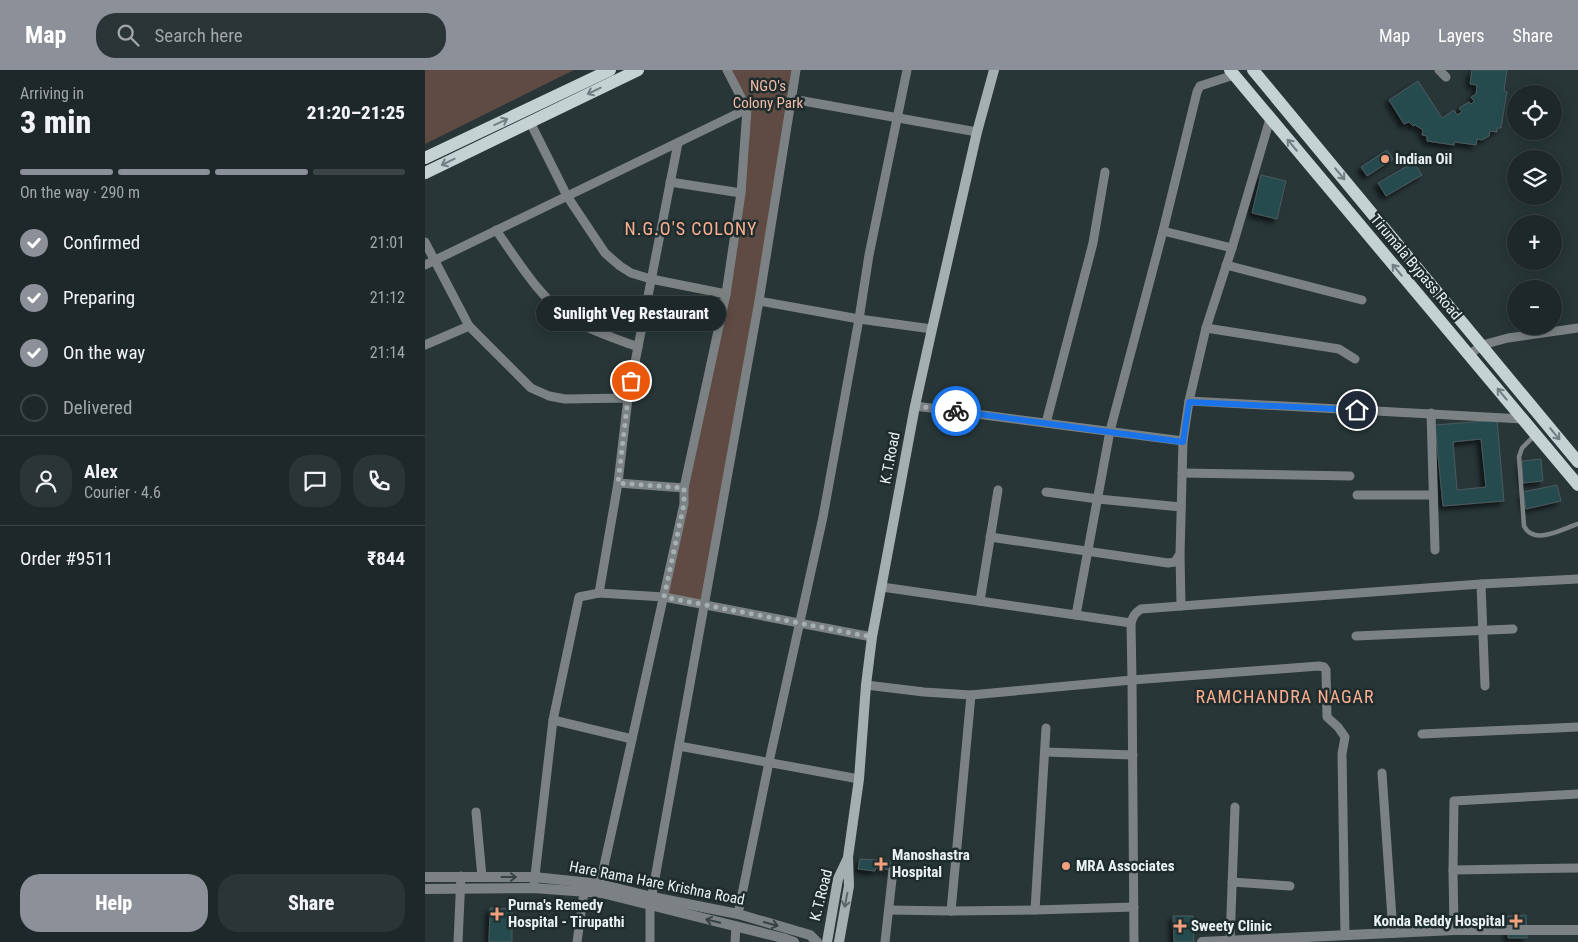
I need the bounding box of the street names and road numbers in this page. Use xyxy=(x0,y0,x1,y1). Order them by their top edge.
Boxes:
street label: Tirumala Bypass Road xyxy=(1367,211,1465,323)
street label: K.T.Road xyxy=(876,431,904,485)
street label: Hare Rama Hare Krishna Road xyxy=(568,857,746,909)
street label: K.T.Road xyxy=(806,867,836,923)

